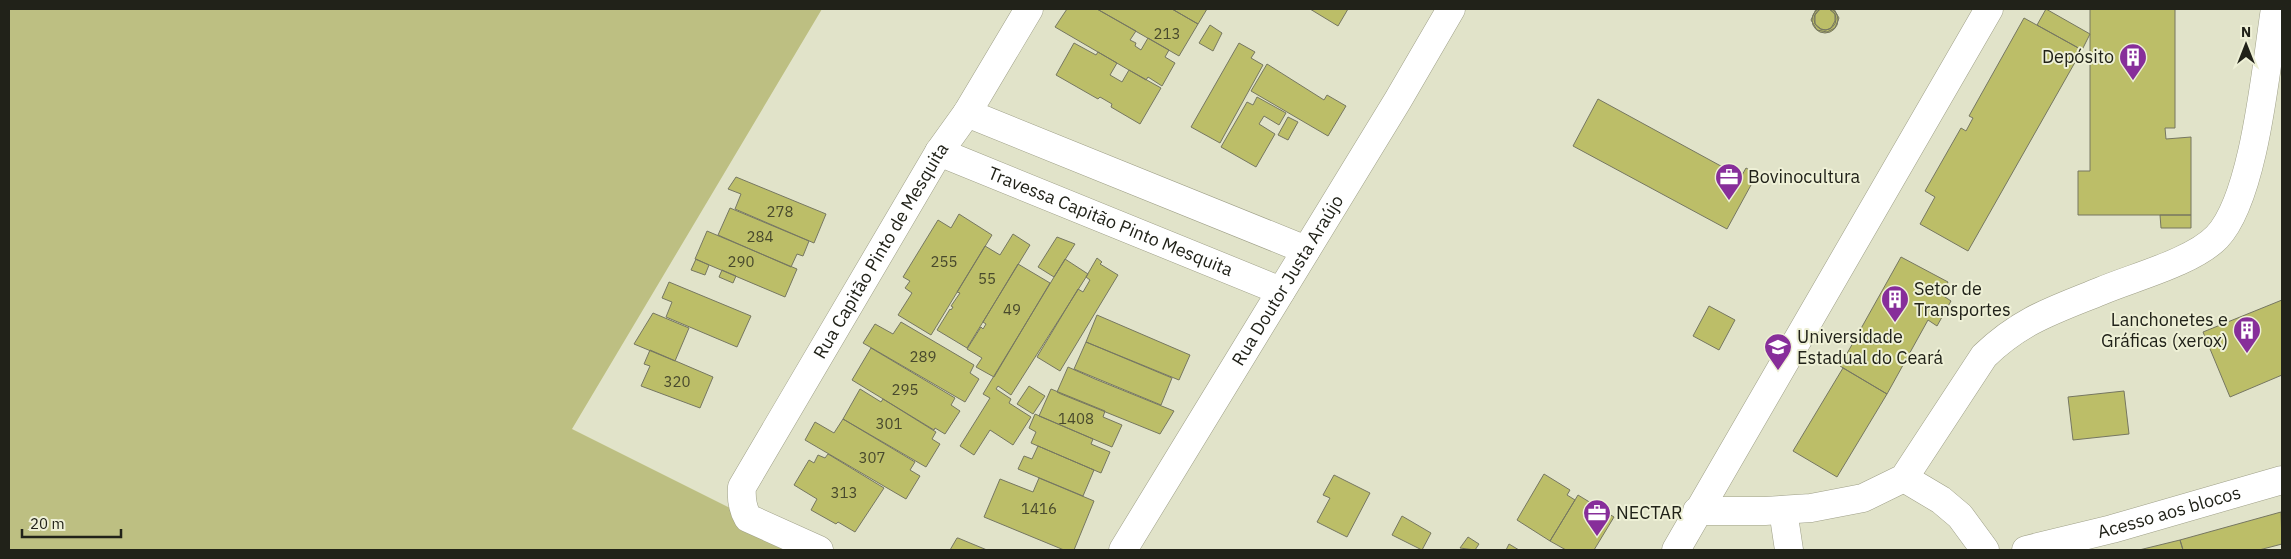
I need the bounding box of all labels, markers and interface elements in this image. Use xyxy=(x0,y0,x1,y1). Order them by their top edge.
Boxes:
north arrow xyxy=(2221,20,2271,70)
text: N xyxy=(2241,23,2251,41)
house number: 213 xyxy=(1153,24,1181,43)
building icon: Depósito xyxy=(2118,42,2148,81)
place label: Depósito xyxy=(2042,45,2114,68)
street label: Rua Capitão Pinto de Mesquita xyxy=(808,138,953,363)
street label: Travessa Capitão Pinto Mesquita xyxy=(985,161,1237,281)
office icon: Bovinocultura xyxy=(1714,162,1744,201)
place label: Bovinocultura xyxy=(1748,165,1861,188)
street label: Rua Doutor Justa Araújo xyxy=(1226,190,1348,370)
house number: 278 xyxy=(766,202,794,221)
house number: 284 xyxy=(746,227,774,246)
house number: 290 xyxy=(727,252,755,271)
house number: 255 xyxy=(930,252,958,271)
house number: 55 xyxy=(978,269,996,288)
place label: Setor de Transportes xyxy=(1914,277,2011,321)
building icon: Setor de Transportes xyxy=(1880,284,1910,323)
house number: 49 xyxy=(1003,300,1021,319)
place label: Lanchonetes e Gráficas (xerox) xyxy=(2101,308,2228,352)
building icon: Lanchonetes e Gráficas (xerox) xyxy=(2232,315,2262,354)
place label: Universidade Estadual do Ceará xyxy=(1797,325,1943,369)
school or university icon: Universidade Estadual do Ceará xyxy=(1763,332,1793,371)
house number: 289 xyxy=(909,347,937,366)
house number: 320 xyxy=(663,372,691,391)
house number: 295 xyxy=(891,380,919,399)
house number: 1408 xyxy=(1058,409,1094,428)
house number: 301 xyxy=(875,414,903,433)
house number: 307 xyxy=(858,448,886,467)
street label: Acesso aos blocos xyxy=(2095,480,2243,543)
house number: 313 xyxy=(830,483,858,502)
office icon: NECTAR xyxy=(1582,498,1612,537)
house number: 1416 xyxy=(1021,499,1057,518)
place label: NECTAR xyxy=(1616,501,1683,524)
scale bar xyxy=(22,506,121,538)
text: 20 m xyxy=(30,514,65,533)

